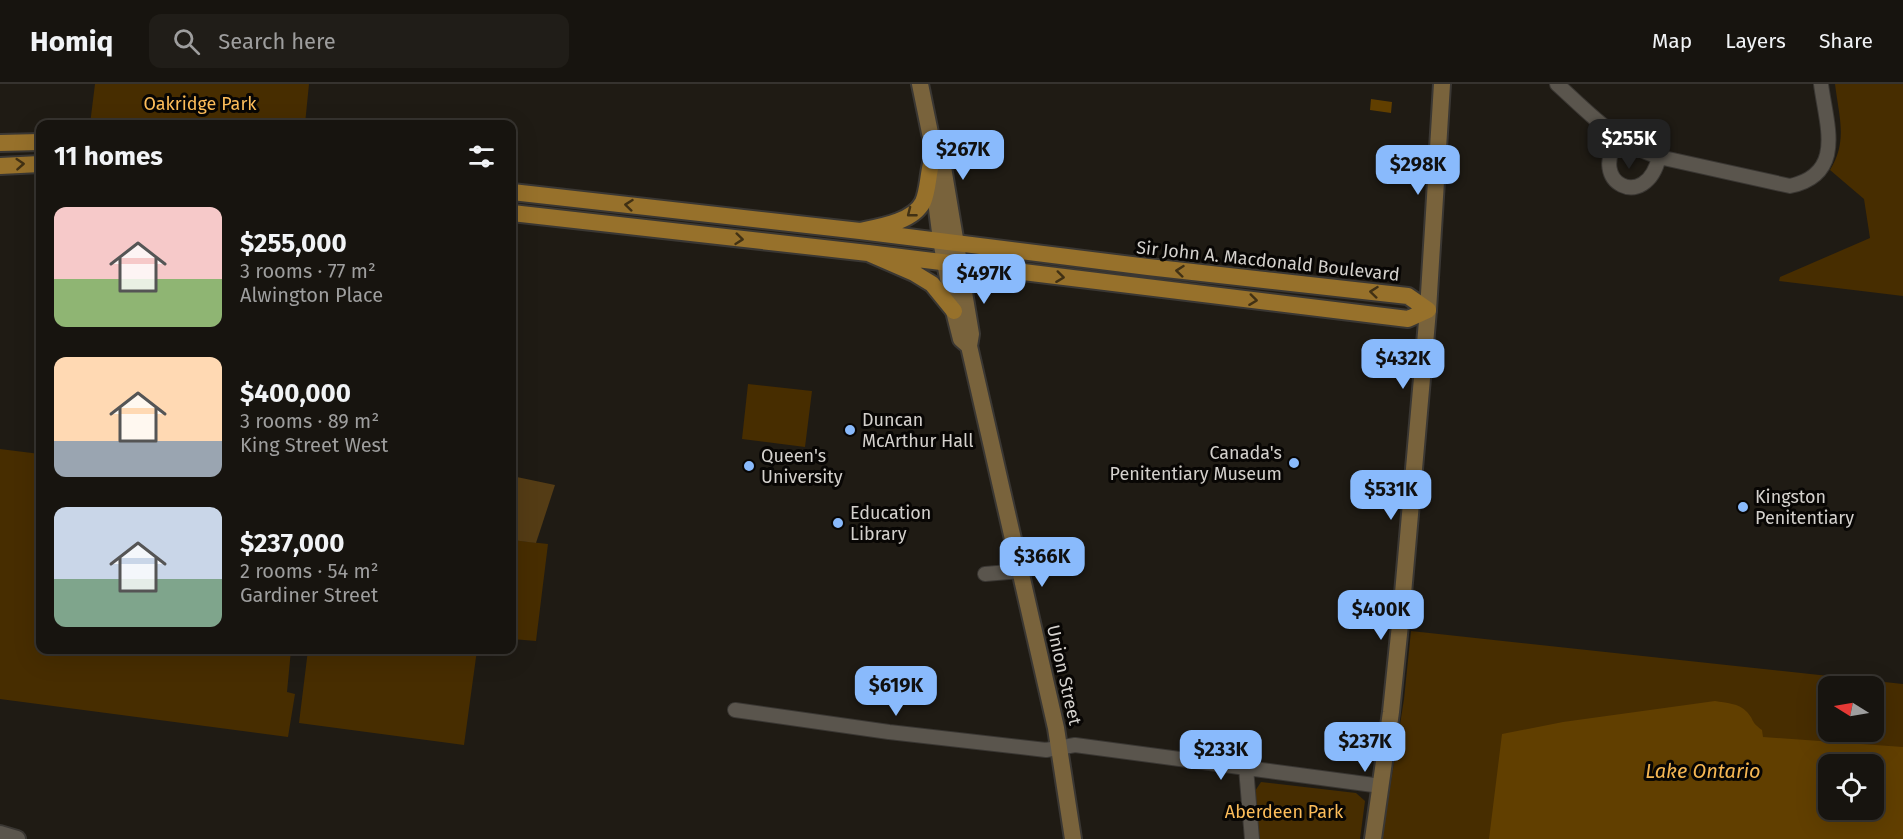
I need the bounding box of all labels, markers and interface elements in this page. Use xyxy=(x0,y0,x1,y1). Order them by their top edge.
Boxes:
search box xyxy=(149,14,569,68)
text: Homiq xyxy=(30,25,113,58)
icon: search xyxy=(170,25,203,58)
text: Search here xyxy=(218,28,336,55)
text: Map xyxy=(1652,28,1692,54)
text: Layers xyxy=(1725,28,1786,54)
text: Share xyxy=(1819,28,1873,54)
park label: Oakridge Park xyxy=(143,93,257,115)
pin: $255K xyxy=(1587,119,1671,170)
text: $255K xyxy=(1601,126,1657,150)
pin: $267K xyxy=(921,130,1005,181)
text: $267K xyxy=(936,137,990,161)
icon: filters xyxy=(465,140,498,173)
text: 11 homes xyxy=(54,141,163,172)
pin: $298K xyxy=(1376,145,1460,196)
text: $298K xyxy=(1390,152,1446,176)
one-way arrow xyxy=(16,158,25,171)
one-way arrow xyxy=(625,199,634,211)
one-way arrow xyxy=(906,205,917,216)
text: $255,000 xyxy=(240,228,347,259)
icon: home xyxy=(102,231,174,303)
one-way arrow xyxy=(735,232,744,245)
street label: Sir John A. Macdonald Boulevard xyxy=(1135,236,1401,286)
pin: $497K xyxy=(942,254,1026,305)
text: 3 rooms · 77 m² xyxy=(240,259,376,283)
text: $497K xyxy=(957,261,1011,285)
one-way arrow xyxy=(1176,265,1185,277)
one-way arrow xyxy=(1055,270,1064,282)
text: Alwington Place xyxy=(240,283,383,307)
one-way arrow xyxy=(1370,286,1379,299)
one-way arrow xyxy=(1249,294,1258,306)
pin: $432K xyxy=(1361,339,1445,390)
text: $432K xyxy=(1375,346,1431,370)
text: $400,000 xyxy=(240,378,351,409)
icon: home xyxy=(102,381,174,453)
text: 3 rooms · 89 m² xyxy=(240,409,379,433)
place label: Duncan McArthur Hall xyxy=(862,409,974,452)
marker: Duncan McArthur Hall xyxy=(843,423,857,437)
text: King Street West xyxy=(240,433,388,457)
place label: Canada's Penitentiary Museum xyxy=(1110,442,1282,485)
place label: Queen's University xyxy=(761,445,843,488)
marker: Canada's Penitentiary Museum xyxy=(1287,456,1301,470)
marker: Queen's University xyxy=(742,459,756,473)
pin: $531K xyxy=(1349,470,1433,521)
text: $531K xyxy=(1364,477,1418,501)
place label: Kingston Penitentiary xyxy=(1755,486,1854,529)
marker: Kingston Penitentiary xyxy=(1736,500,1750,514)
place label: Education Library xyxy=(850,502,931,545)
marker: Education Library xyxy=(831,516,845,530)
text: $237,000 xyxy=(240,528,344,559)
icon: home xyxy=(102,531,174,603)
pin: $366K xyxy=(1000,537,1084,588)
text: $366K xyxy=(1014,544,1070,568)
text: 2 rooms · 54 m² xyxy=(240,559,379,583)
text: Gardiner Street xyxy=(240,583,378,607)
pin: $400K xyxy=(1339,590,1423,641)
text: $400K xyxy=(1352,597,1410,621)
street label: Union Street xyxy=(1042,623,1086,728)
pin: $619K xyxy=(854,666,938,717)
text: $619K xyxy=(869,673,923,697)
north arrow xyxy=(1818,676,1884,742)
map controls xyxy=(1818,676,1884,820)
pin: $237K xyxy=(1323,722,1407,773)
text: $237K xyxy=(1338,729,1392,753)
pin: $233K xyxy=(1179,730,1263,781)
text: $233K xyxy=(1194,737,1248,761)
button: locate xyxy=(1818,754,1884,820)
water label: Lake Ontario xyxy=(1645,759,1761,783)
park label: Aberdeen Park xyxy=(1225,801,1344,823)

